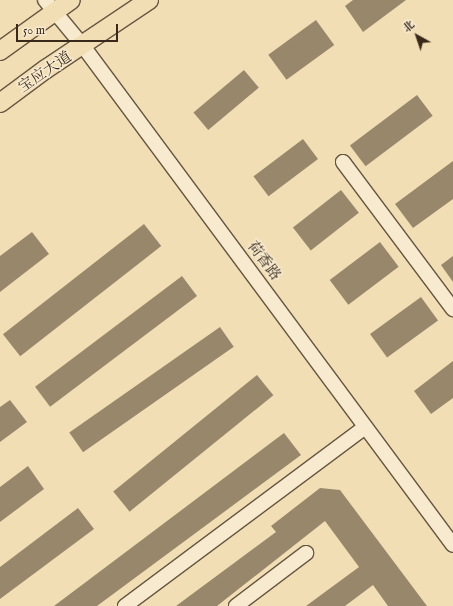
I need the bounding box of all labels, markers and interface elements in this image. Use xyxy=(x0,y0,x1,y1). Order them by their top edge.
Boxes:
scale bar xyxy=(18,16,120,42)
north arrow xyxy=(397,16,437,56)
text: 北 xyxy=(401,18,418,36)
text: 50 m xyxy=(23,23,45,38)
street label: 宝应大道 xyxy=(15,48,75,96)
street label: 荷香路 xyxy=(243,238,285,284)

